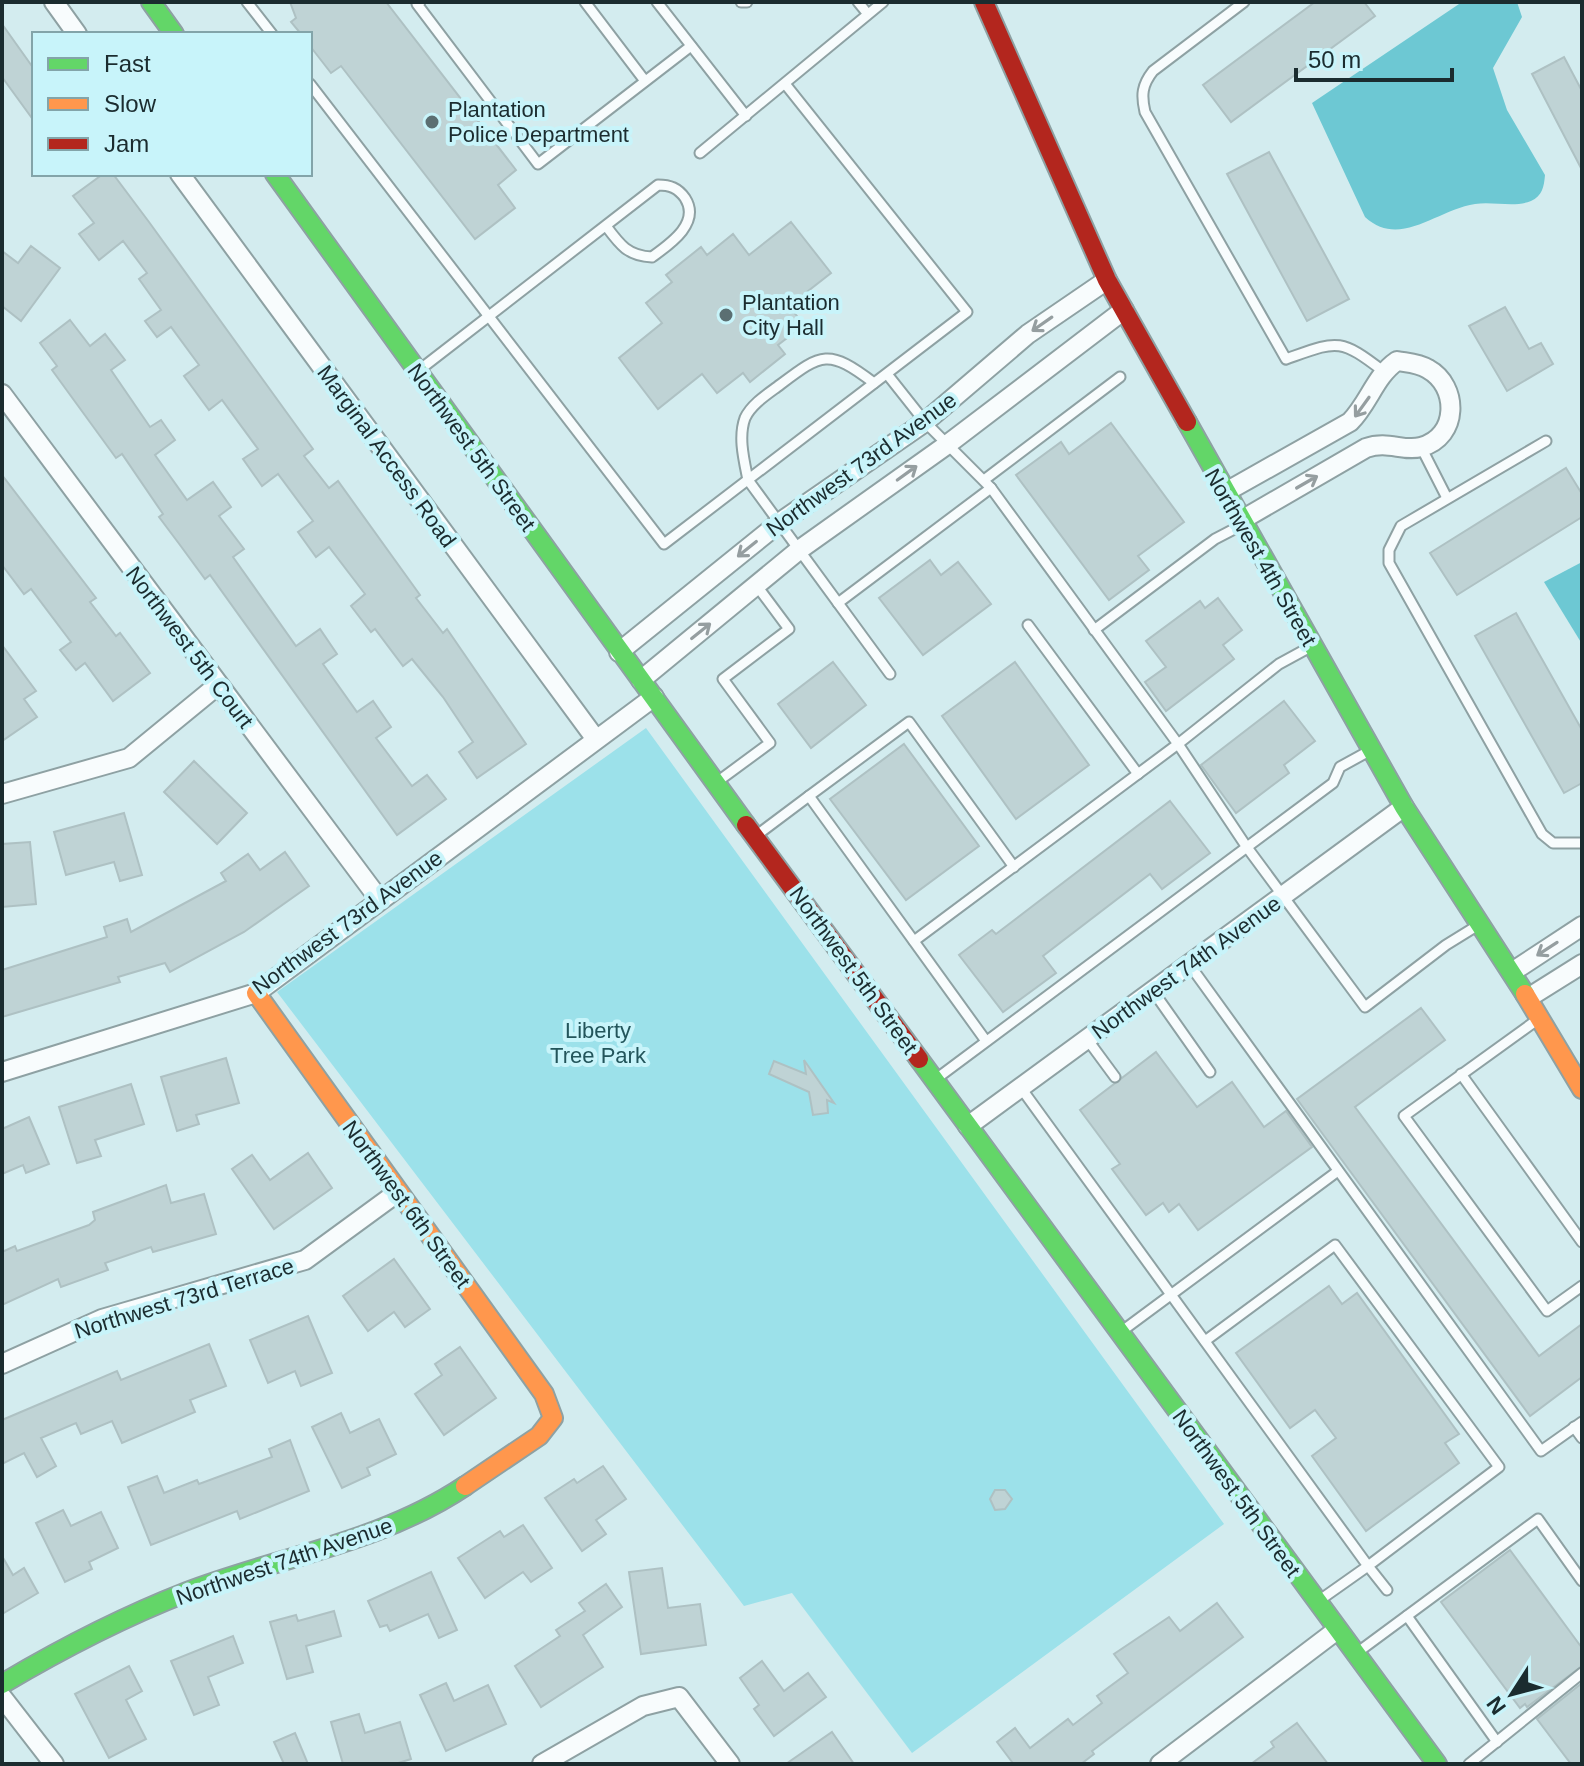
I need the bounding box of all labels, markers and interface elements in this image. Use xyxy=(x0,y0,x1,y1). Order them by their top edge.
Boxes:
legend xyxy=(32,32,312,176)
scale bar xyxy=(1296,32,1452,82)
text: 50 m xyxy=(1308,46,1361,73)
text: Fast xyxy=(104,50,151,77)
text: Slow xyxy=(104,90,157,117)
place label: Plantation Police Department xyxy=(448,97,629,147)
marker: Plantation Police Department xyxy=(423,113,441,131)
text: Jam xyxy=(104,130,149,157)
place label: Plantation City Hall xyxy=(742,290,840,340)
marker: Plantation City Hall xyxy=(717,306,735,324)
one-way arrow xyxy=(1032,316,1054,332)
street label: Northwest 5th Street xyxy=(403,359,541,536)
street label: Marginal Access Road xyxy=(312,360,461,552)
street label: Northwest 73rd Avenue xyxy=(762,387,961,542)
one-way arrow xyxy=(1354,396,1370,418)
street label: Northwest 4th Street xyxy=(1200,464,1322,650)
one-way arrow xyxy=(896,465,918,481)
one-way arrow xyxy=(1295,474,1318,490)
one-way arrow xyxy=(737,541,758,558)
street label: Northwest 5th Court xyxy=(121,562,258,733)
one-way arrow xyxy=(691,622,711,640)
street label: Northwest 73rd Avenue xyxy=(248,845,447,1000)
street label: Northwest 5th Street xyxy=(785,882,923,1059)
street label: Northwest 74th Avenue xyxy=(1087,891,1286,1044)
one-way arrow xyxy=(1536,942,1559,958)
park label: Liberty Tree Park xyxy=(550,1018,647,1068)
street label: Northwest 6th Street xyxy=(338,1116,476,1293)
street label: Northwest 73rd Terrace xyxy=(71,1253,297,1344)
street label: Northwest 5th Street xyxy=(1168,1405,1306,1582)
street label: Northwest 74th Avenue xyxy=(173,1513,396,1610)
north arrow xyxy=(1472,1654,1552,1734)
text: N xyxy=(1481,1692,1511,1719)

